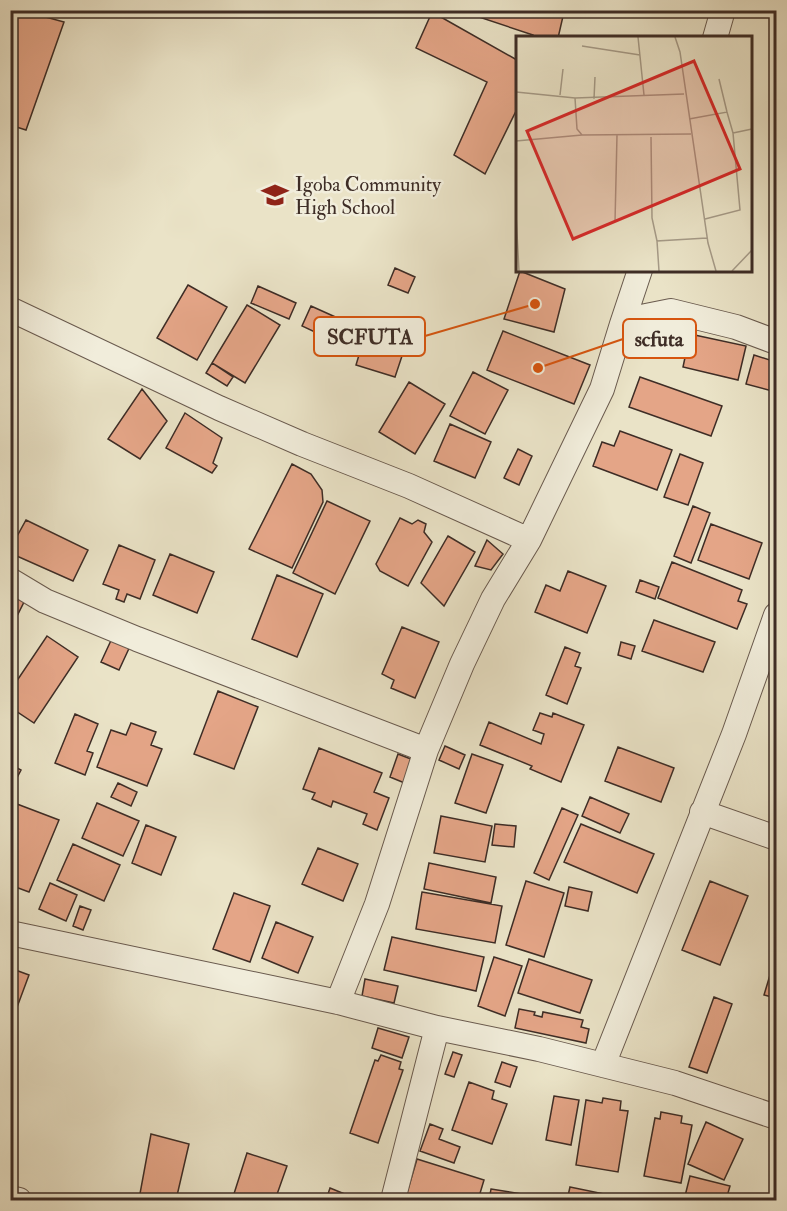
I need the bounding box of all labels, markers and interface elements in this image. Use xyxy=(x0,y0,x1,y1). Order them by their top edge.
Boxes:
inset map xyxy=(516,36,751,272)
place label: Igoba Community High School xyxy=(295,172,442,220)
school or university icon: Igoba Community High School xyxy=(260,180,290,210)
callout: SCFUTA xyxy=(314,317,425,356)
callout: scfuta xyxy=(623,319,696,358)
text: SCFUTA xyxy=(327,324,414,351)
text: scfuta xyxy=(635,326,685,353)

